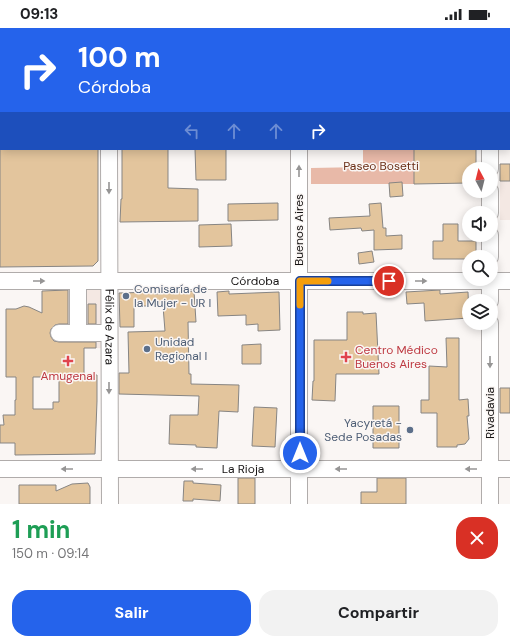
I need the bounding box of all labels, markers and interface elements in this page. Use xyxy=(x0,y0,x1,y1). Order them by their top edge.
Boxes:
text: 09:13 xyxy=(20,4,58,24)
text: 100 m xyxy=(78,39,161,76)
icon: right xyxy=(12,44,64,96)
text: Córdoba xyxy=(78,75,151,99)
icon: left xyxy=(181,120,203,142)
icon: ahead xyxy=(223,120,245,142)
icon: ahead xyxy=(265,120,287,142)
icon: right xyxy=(307,120,329,142)
park label: Paseo Bosetti xyxy=(343,158,419,174)
north arrow xyxy=(462,162,498,198)
map controls xyxy=(462,162,498,330)
one-way arrow xyxy=(296,164,302,177)
one-way arrow xyxy=(106,182,112,195)
street label: Buenos Aires xyxy=(291,194,307,266)
button: sound xyxy=(462,206,498,242)
button: search xyxy=(462,250,498,286)
pin xyxy=(372,264,406,298)
icon: arrive xyxy=(378,270,400,292)
street label: Córdoba xyxy=(231,273,279,289)
one-way arrow xyxy=(33,278,46,284)
one-way arrow xyxy=(415,278,428,284)
place label: Comisaría de la Mujer - UR I xyxy=(134,281,211,311)
street label: Félix de Azara xyxy=(101,289,118,365)
marker: Comisaría de la Mujer - UR I xyxy=(121,291,131,301)
button: layers xyxy=(462,294,498,330)
place label: Unidad Regional I xyxy=(155,334,207,364)
place label: Centro Médico Buenos Aires xyxy=(355,342,438,372)
marker: Unidad Regional I xyxy=(142,344,152,354)
marker: Centro Médico Buenos Aires xyxy=(340,351,352,363)
marker: Amugenal xyxy=(62,355,74,367)
one-way arrow xyxy=(487,356,493,369)
place label: Amugenal xyxy=(41,368,95,384)
one-way arrow xyxy=(106,382,112,395)
street label: Rivadavia xyxy=(482,387,498,439)
place label: Yacyretá - Sede Posadas xyxy=(324,415,402,445)
marker: Yacyretá - Sede Posadas xyxy=(405,425,415,435)
position arrow xyxy=(279,432,321,474)
street label: La Rioja xyxy=(222,461,264,477)
one-way arrow xyxy=(60,466,73,472)
one-way arrow xyxy=(190,466,203,472)
one-way arrow xyxy=(334,466,347,472)
one-way arrow xyxy=(464,466,477,472)
text: 1 min xyxy=(12,514,70,545)
button: close xyxy=(456,517,498,559)
text: 150 m · 09:14 xyxy=(12,545,89,562)
button: Salir xyxy=(12,590,251,636)
button: Compartir xyxy=(259,590,498,636)

